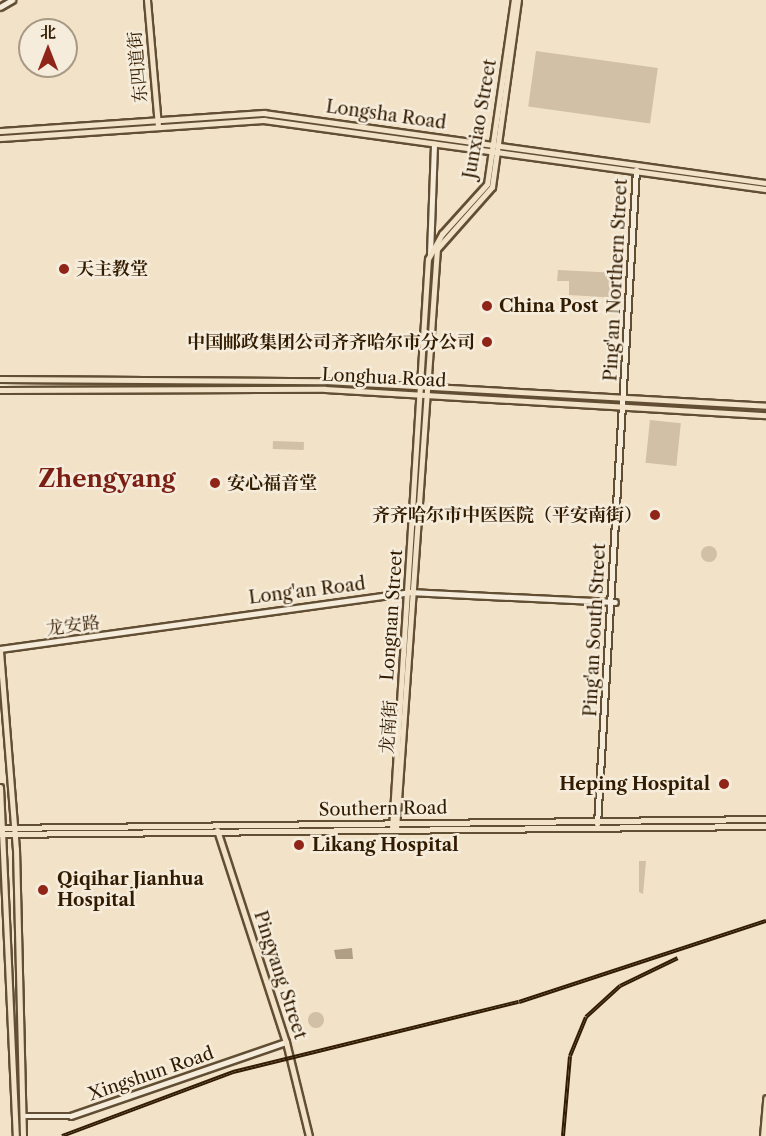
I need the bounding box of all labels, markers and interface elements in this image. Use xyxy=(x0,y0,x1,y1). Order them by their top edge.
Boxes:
north arrow xyxy=(18,18,78,78)
text: 北 xyxy=(40,22,56,42)
street label: 东四道街 xyxy=(124,30,152,104)
street label: Junxiao Street xyxy=(459,58,501,180)
street label: Longsha Road xyxy=(324,96,448,134)
street label: Ping'an Northern Street xyxy=(600,178,632,382)
place label: 天主教堂 xyxy=(76,258,148,280)
marker: 天主教堂 xyxy=(57,262,71,276)
place label: China Post xyxy=(499,295,598,317)
marker: China Post xyxy=(480,299,494,313)
place label: 中国邮政集团公司齐齐哈尔市分公司 xyxy=(187,331,475,353)
marker: 中国邮政集团公司齐齐哈尔市分公司 xyxy=(480,335,494,349)
street label: Longhua Road xyxy=(321,364,447,392)
district label: Zhengyang xyxy=(38,465,176,493)
place label: 安心福音堂 xyxy=(227,472,317,494)
marker: 安心福音堂 xyxy=(208,476,222,490)
place label: 齐齐哈尔市中医医院（平安南街） xyxy=(372,504,642,526)
marker: 齐齐哈尔市中医医院（平安南街） xyxy=(646,506,664,524)
street label: Ping'an South Street xyxy=(580,543,610,717)
street label: Longnan Street xyxy=(377,549,407,681)
street label: Long'an Road xyxy=(247,573,367,609)
street label: 龙安路 xyxy=(45,612,101,640)
street label: 龙南街 xyxy=(376,699,402,755)
place label: Heping Hospital xyxy=(559,773,710,795)
marker: Heping Hospital xyxy=(715,775,733,793)
street label: Southern Road xyxy=(318,797,448,821)
place label: Likang Hospital xyxy=(312,834,458,856)
marker: Likang Hospital xyxy=(290,836,308,854)
place label: Qiqihar Jianhua Hospital xyxy=(57,869,204,912)
marker: Qiqihar Jianhua Hospital xyxy=(34,881,52,899)
street label: Pingyang Street xyxy=(249,908,311,1042)
street label: Xingshun Road xyxy=(85,1042,217,1106)

